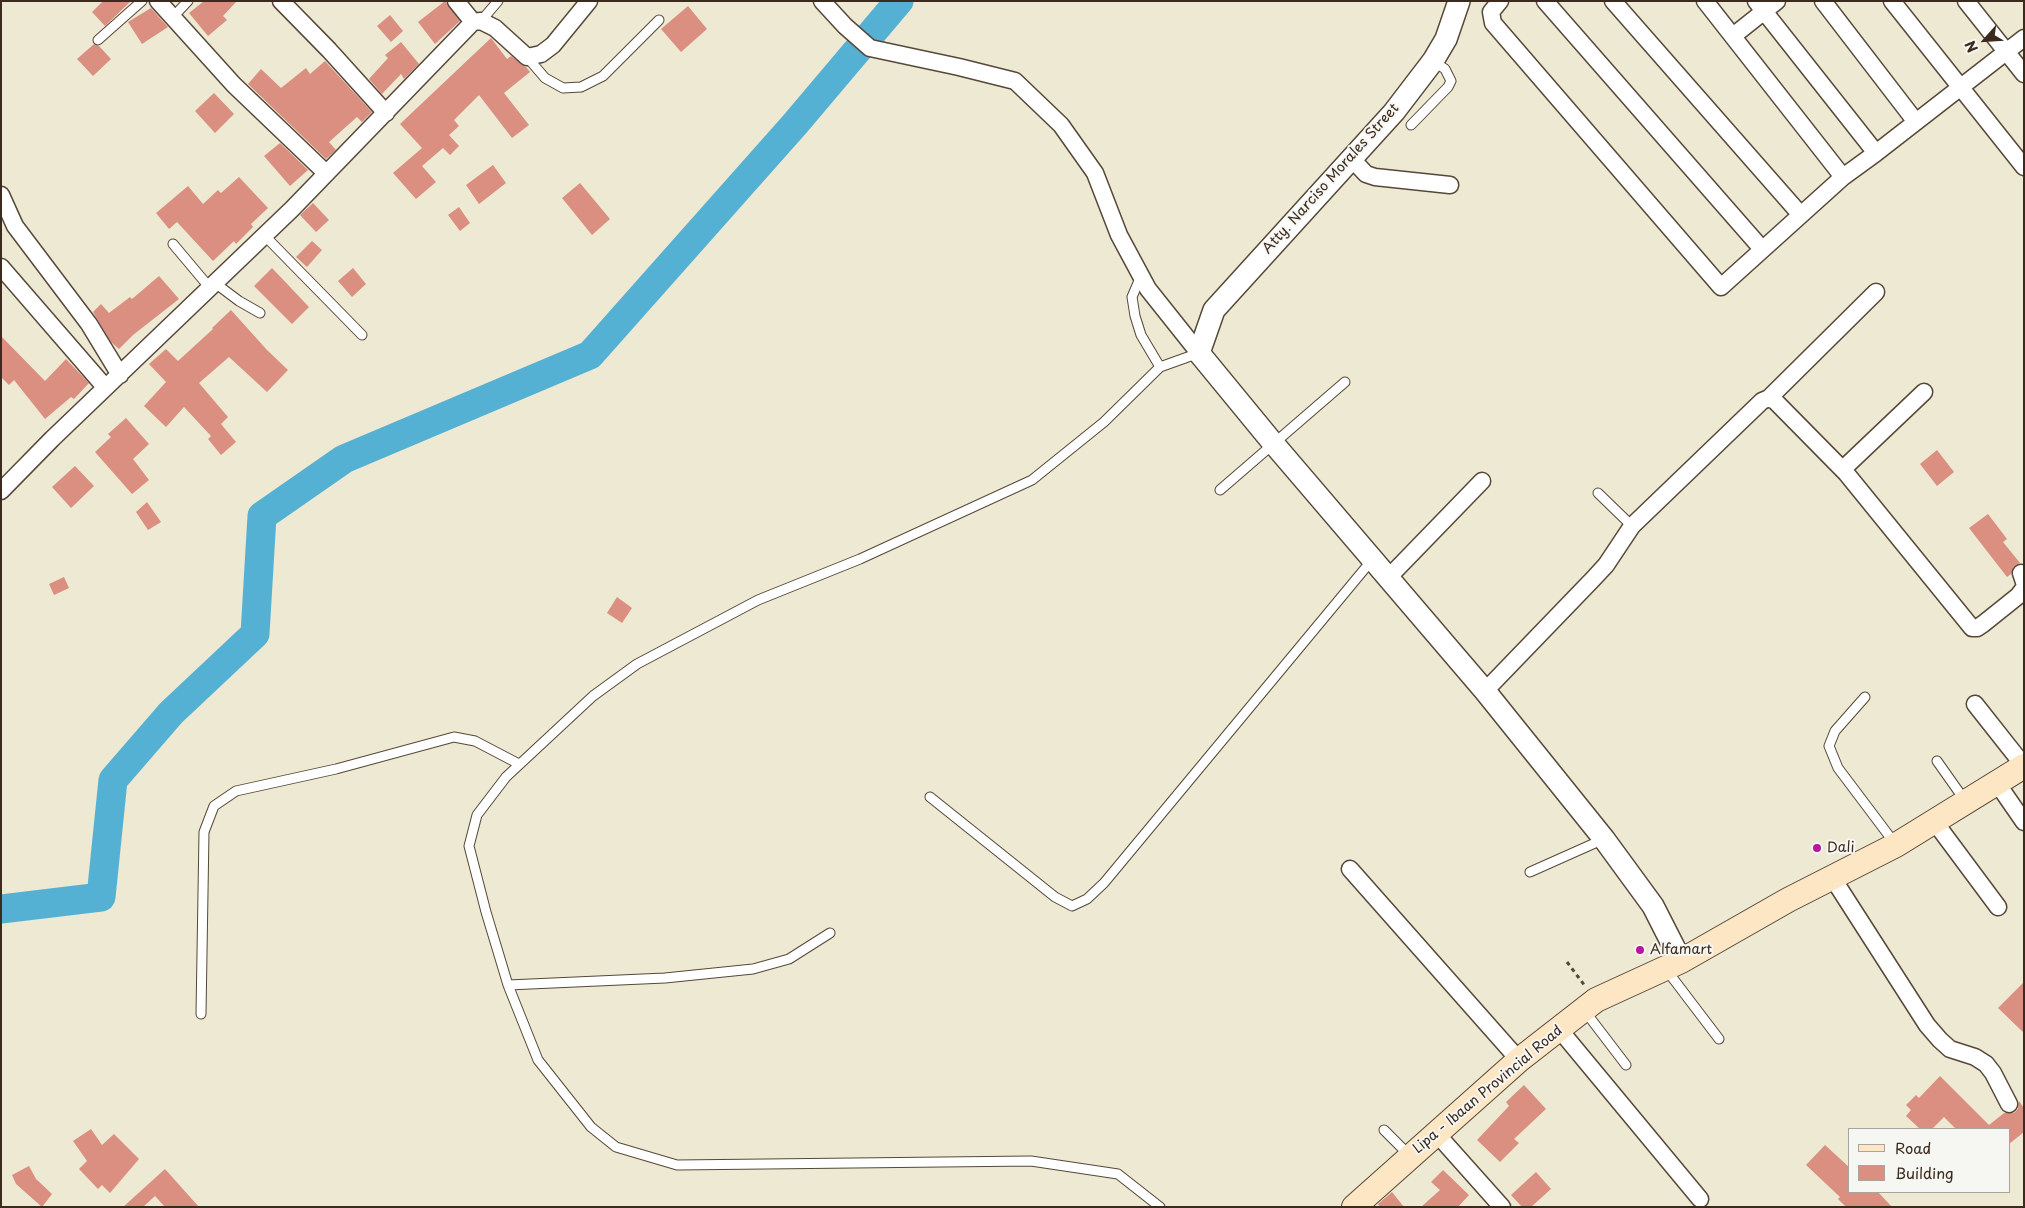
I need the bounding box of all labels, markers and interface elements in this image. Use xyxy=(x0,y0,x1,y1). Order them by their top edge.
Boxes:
north arrow xyxy=(1960,15,2010,65)
text: N xyxy=(1959,37,1983,56)
street label: Atty. Narciso Morales Street xyxy=(1259,100,1403,258)
place label: Dali xyxy=(1827,840,1855,856)
marker: Dali xyxy=(1811,842,1823,854)
place label: Alfamart xyxy=(1650,942,1712,958)
marker: Alfamart xyxy=(1634,944,1646,956)
street label: Lipa - Ibaan Provincial Road xyxy=(1410,1022,1566,1158)
legend xyxy=(1848,1128,2010,1193)
text: Road xyxy=(1895,1136,1931,1159)
text: Building xyxy=(1895,1161,1954,1184)

